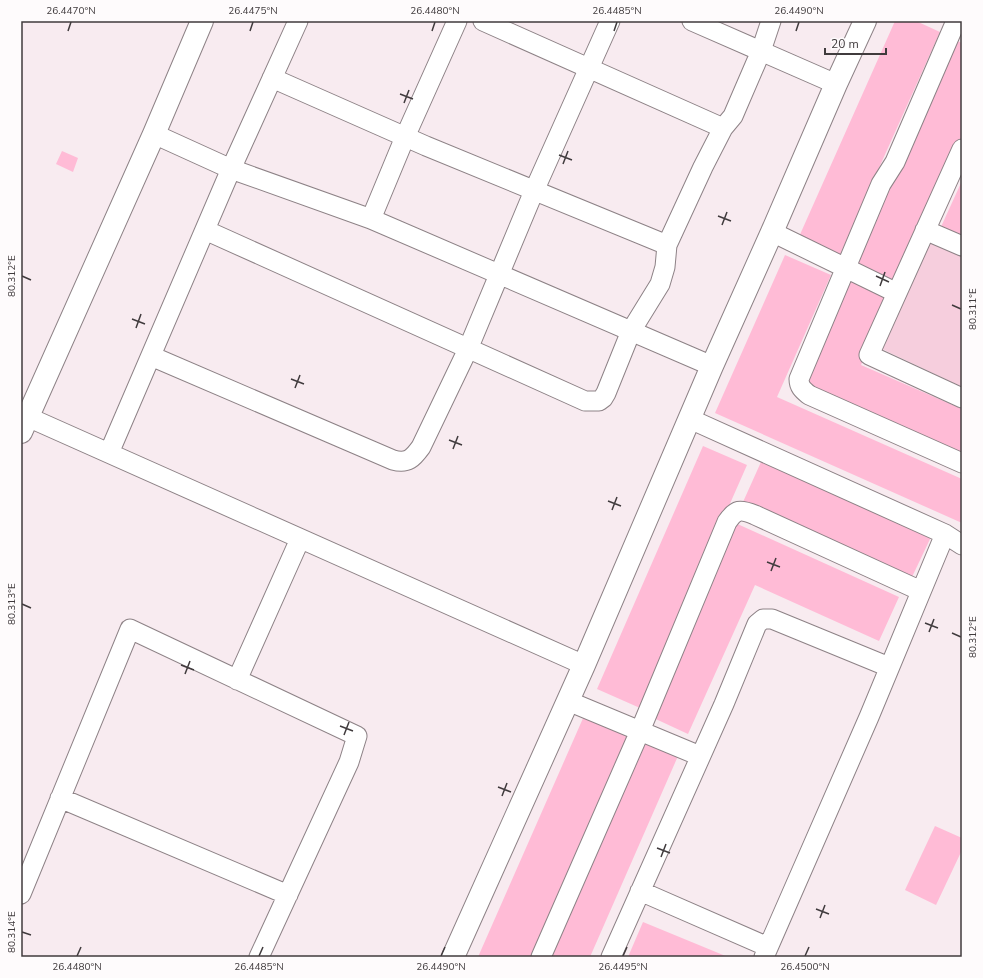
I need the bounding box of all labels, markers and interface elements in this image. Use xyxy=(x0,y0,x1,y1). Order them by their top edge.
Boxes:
text: 26.4470°N xyxy=(46,4,96,18)
text: 26.4475°N xyxy=(228,4,278,18)
text: 26.4480°N xyxy=(410,4,460,18)
text: 26.4485°N xyxy=(592,4,642,18)
text: 26.4490°N xyxy=(774,4,824,18)
scale bar xyxy=(825,30,886,56)
text: 20 m xyxy=(831,36,859,52)
text: 80.312°E xyxy=(5,255,19,297)
text: 80.311°E xyxy=(966,288,980,330)
text: 80.313°E xyxy=(5,583,19,625)
text: 80.312°E xyxy=(966,616,980,658)
text: 80.314°E xyxy=(5,911,19,953)
text: 26.4480°N xyxy=(52,960,102,974)
text: 26.4485°N xyxy=(234,960,284,974)
text: 26.4490°N xyxy=(416,960,466,974)
text: 26.4495°N xyxy=(598,960,648,974)
text: 26.4500°N xyxy=(780,960,830,974)

